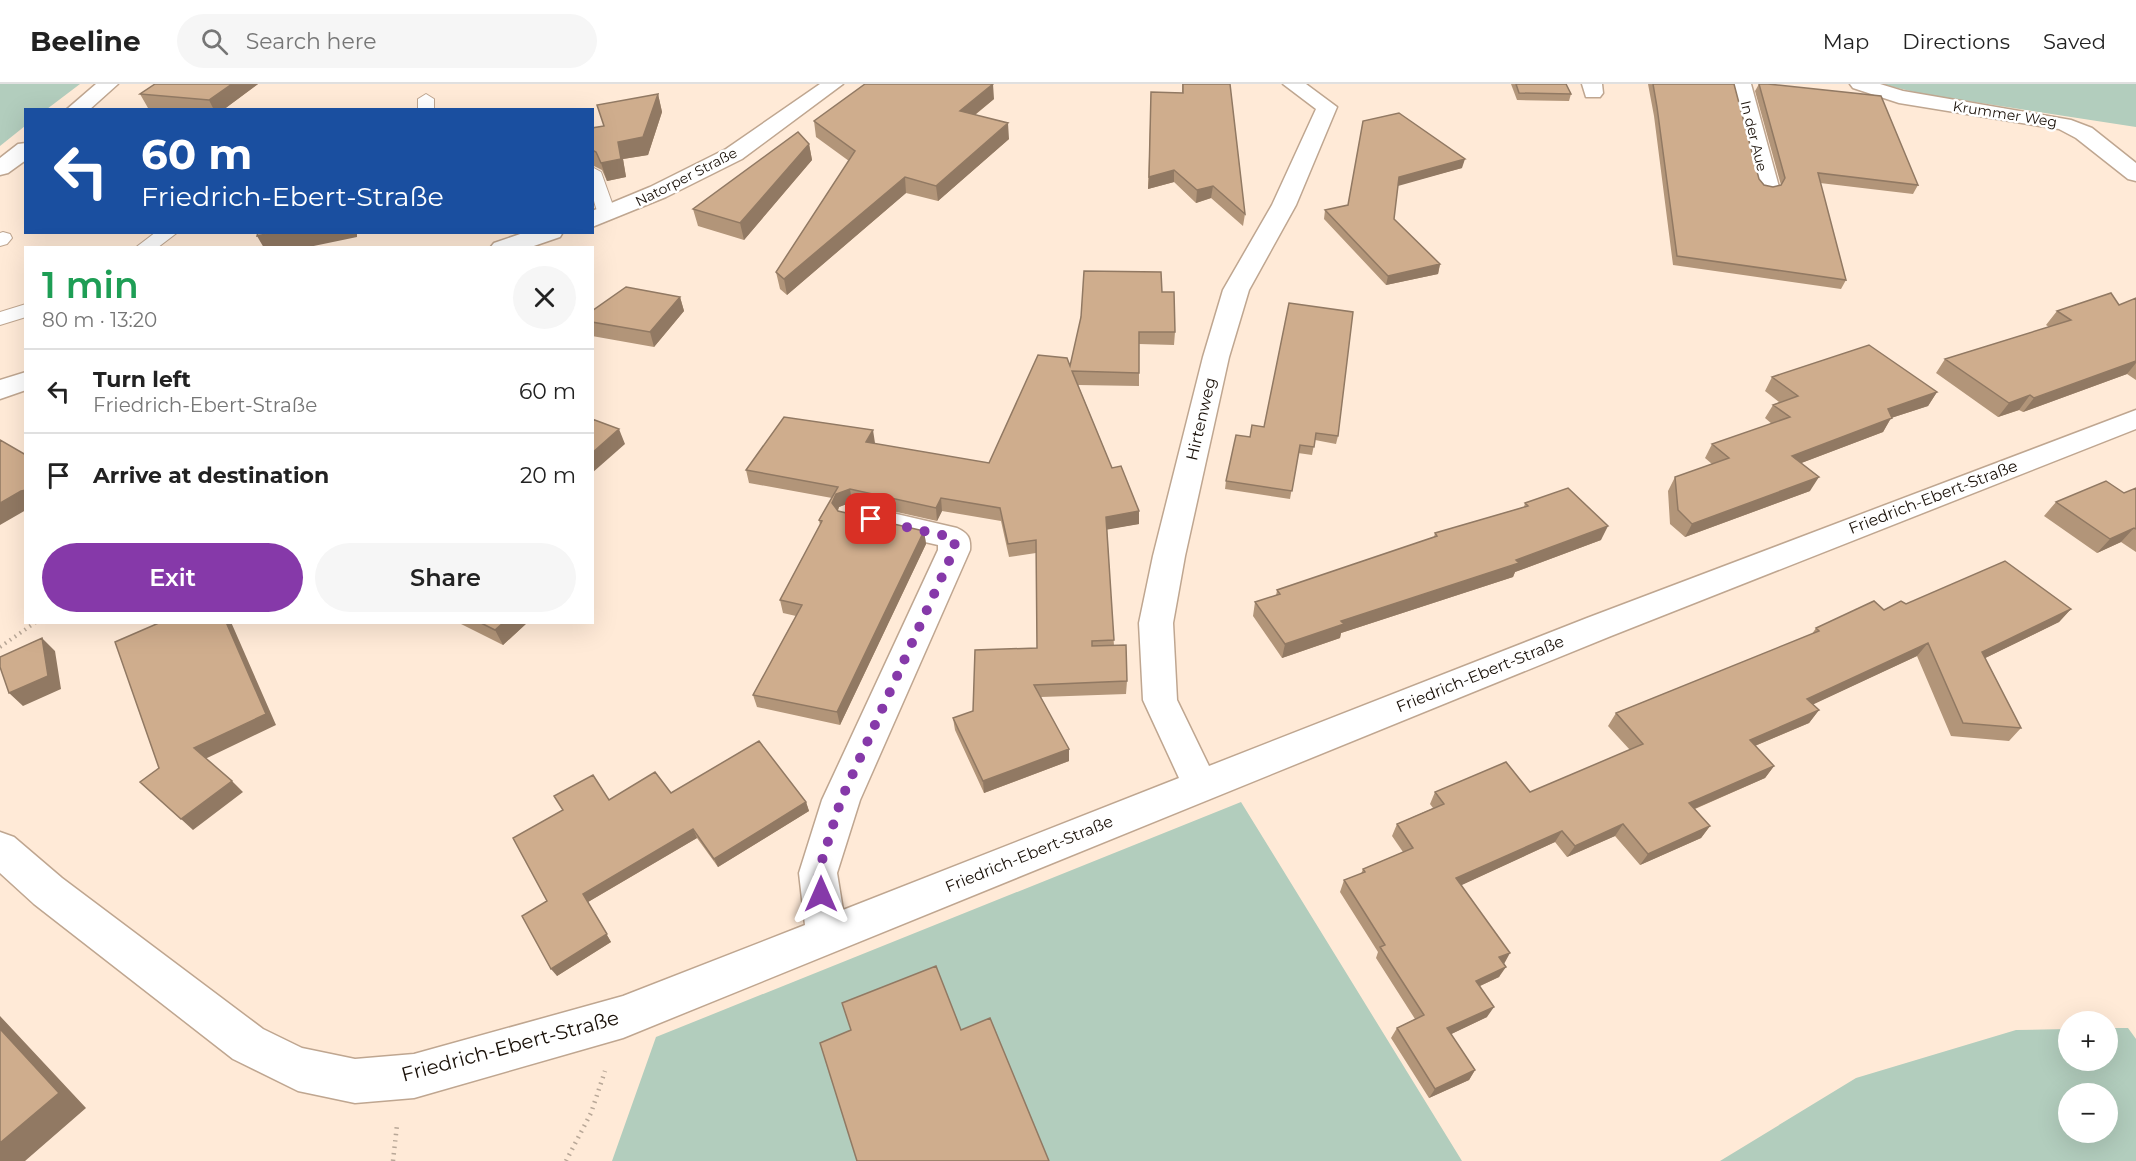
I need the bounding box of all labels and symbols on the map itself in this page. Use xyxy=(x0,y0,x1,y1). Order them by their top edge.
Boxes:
street label: Krummer Weg xyxy=(1952,97,2058,131)
street label: In der Aue xyxy=(1737,99,1771,173)
street label: Natorper Straße xyxy=(632,144,740,210)
street label: Hirtenweg xyxy=(1182,375,1220,463)
street label: Friedrich-Ebert-Straße xyxy=(1846,456,2020,538)
pin xyxy=(845,493,896,544)
street label: Friedrich-Ebert-Straße xyxy=(1393,632,1567,716)
street label: Friedrich-Ebert-Straße xyxy=(942,812,1116,896)
position arrow xyxy=(789,862,853,926)
street label: Friedrich-Ebert-Straße xyxy=(399,1005,621,1087)

